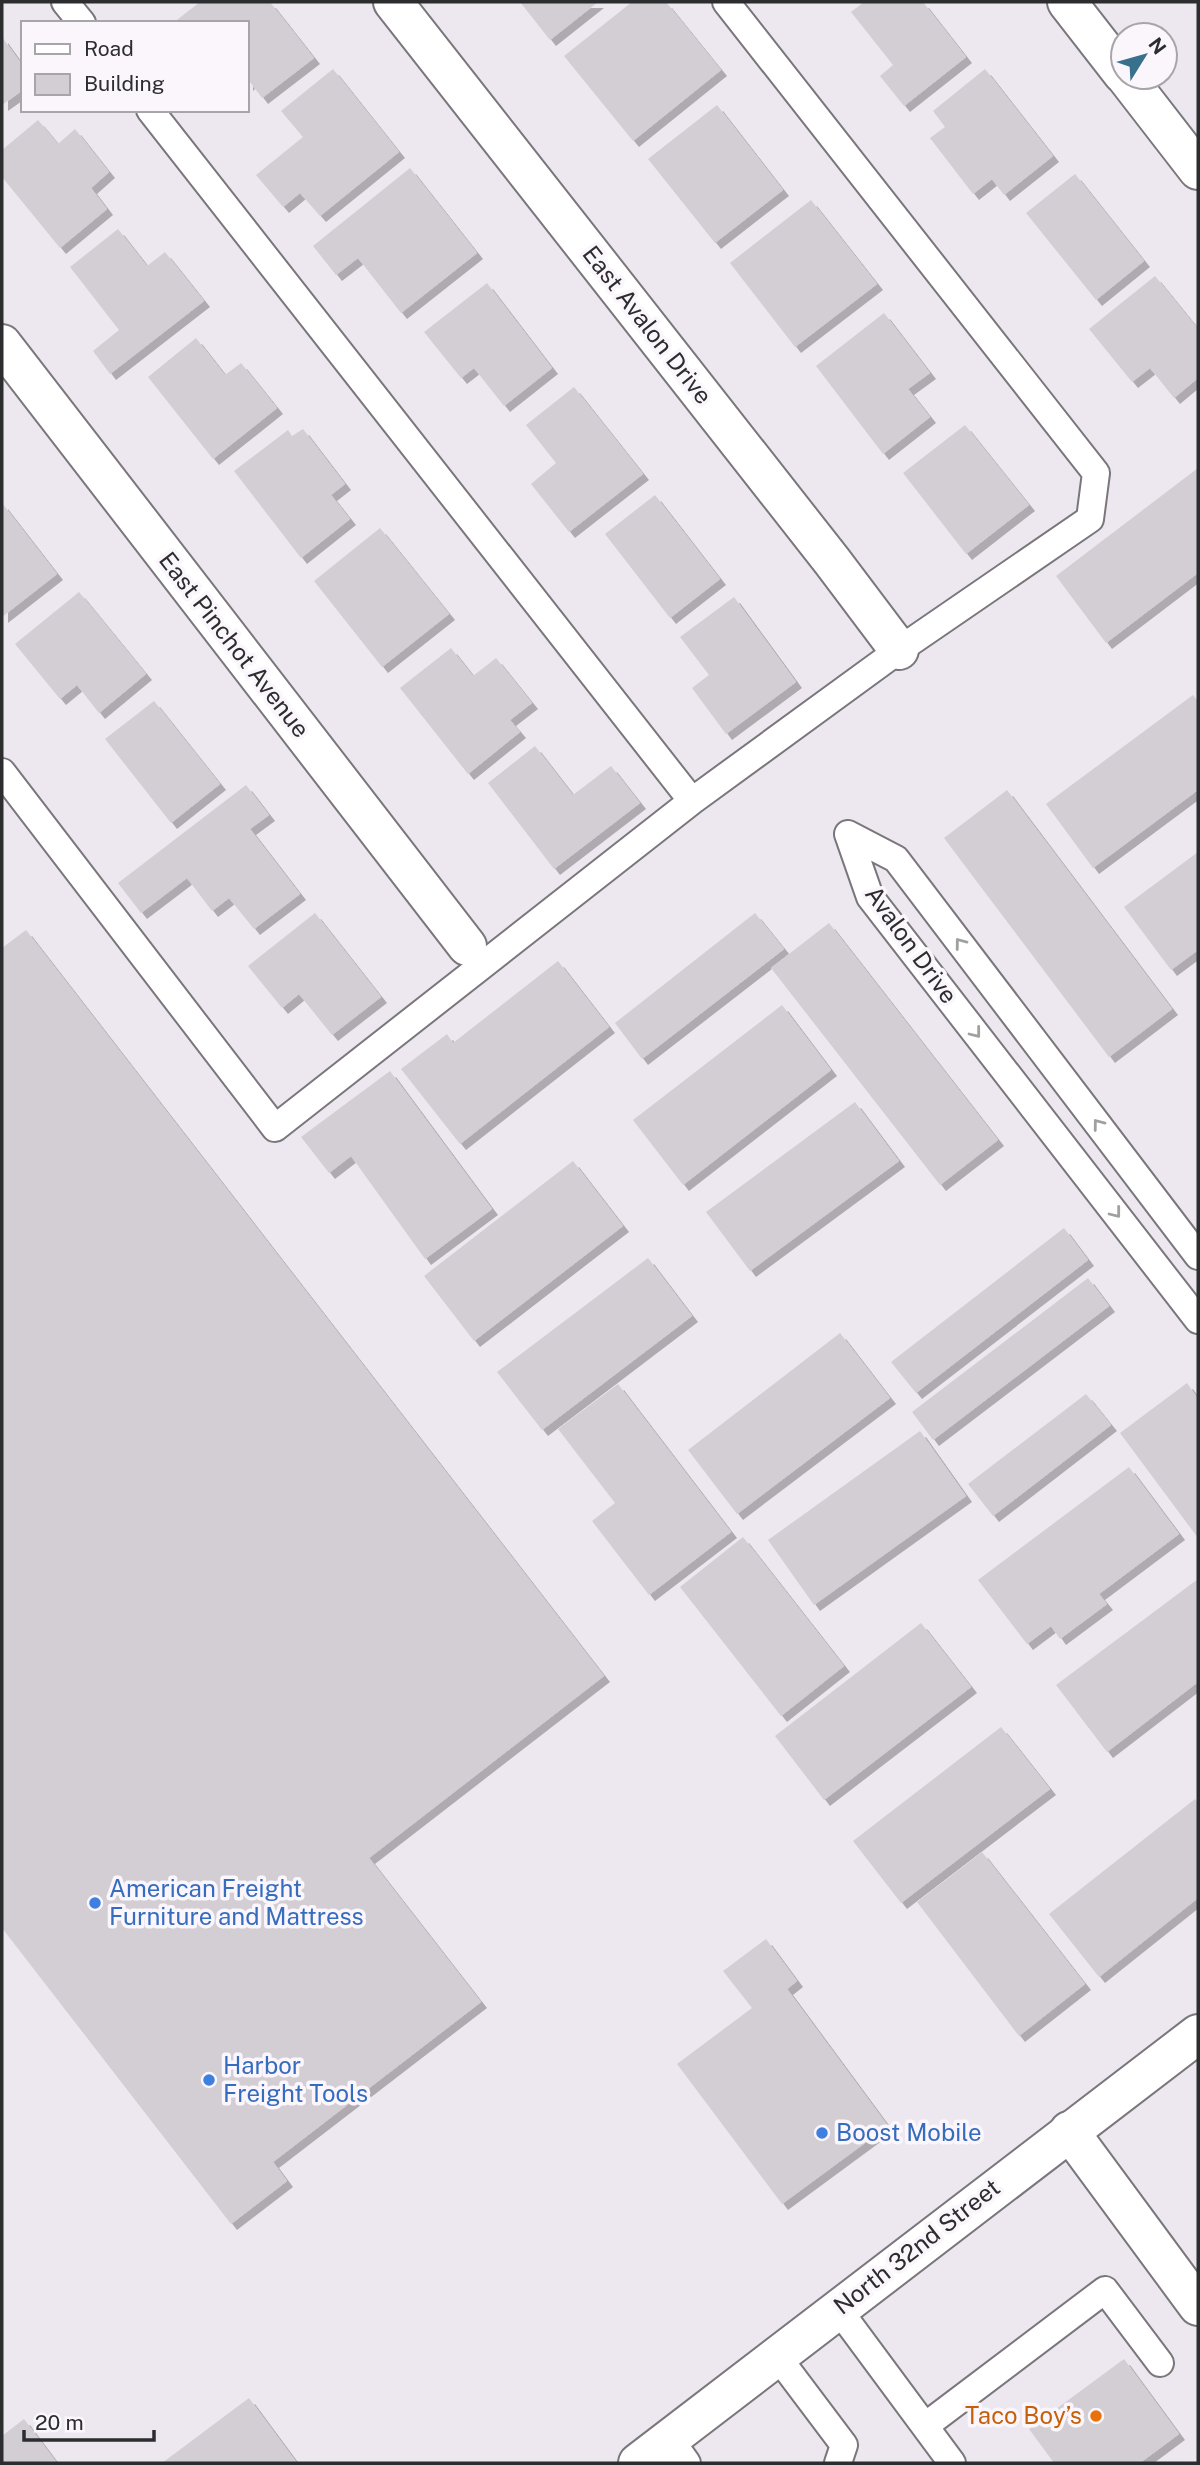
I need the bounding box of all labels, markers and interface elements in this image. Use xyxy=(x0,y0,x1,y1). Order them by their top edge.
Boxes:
legend xyxy=(21,21,248,112)
north arrow xyxy=(1109,21,1179,91)
text: N xyxy=(1144,33,1171,58)
text: Road xyxy=(84,36,134,61)
text: Building xyxy=(84,71,165,96)
street label: East Avalon Drive xyxy=(577,240,718,409)
street label: East Pinchot Avenue xyxy=(154,546,316,743)
street label: Avalon Drive xyxy=(860,880,964,1008)
one-way arrow xyxy=(956,938,968,950)
one-way arrow xyxy=(968,1026,981,1038)
one-way arrow xyxy=(1093,1119,1106,1132)
one-way arrow xyxy=(1107,1205,1120,1218)
place label: American Freight Furniture and Mattress xyxy=(109,1874,364,1930)
marker: American Freight Furniture and Mattress xyxy=(87,1895,103,1911)
place label: Harbor Freight Tools xyxy=(223,2051,368,2107)
marker: Harbor Freight Tools xyxy=(201,2072,217,2088)
place label: Boost Mobile xyxy=(836,2118,982,2146)
marker: Boost Mobile xyxy=(814,2125,830,2141)
street label: North 32nd Street xyxy=(828,2173,1005,2320)
scale bar xyxy=(24,2398,154,2442)
place label: Taco Boy’s xyxy=(965,2401,1082,2429)
marker: Taco Boy’s xyxy=(1088,2408,1104,2424)
text: 20 m xyxy=(35,2410,84,2435)

